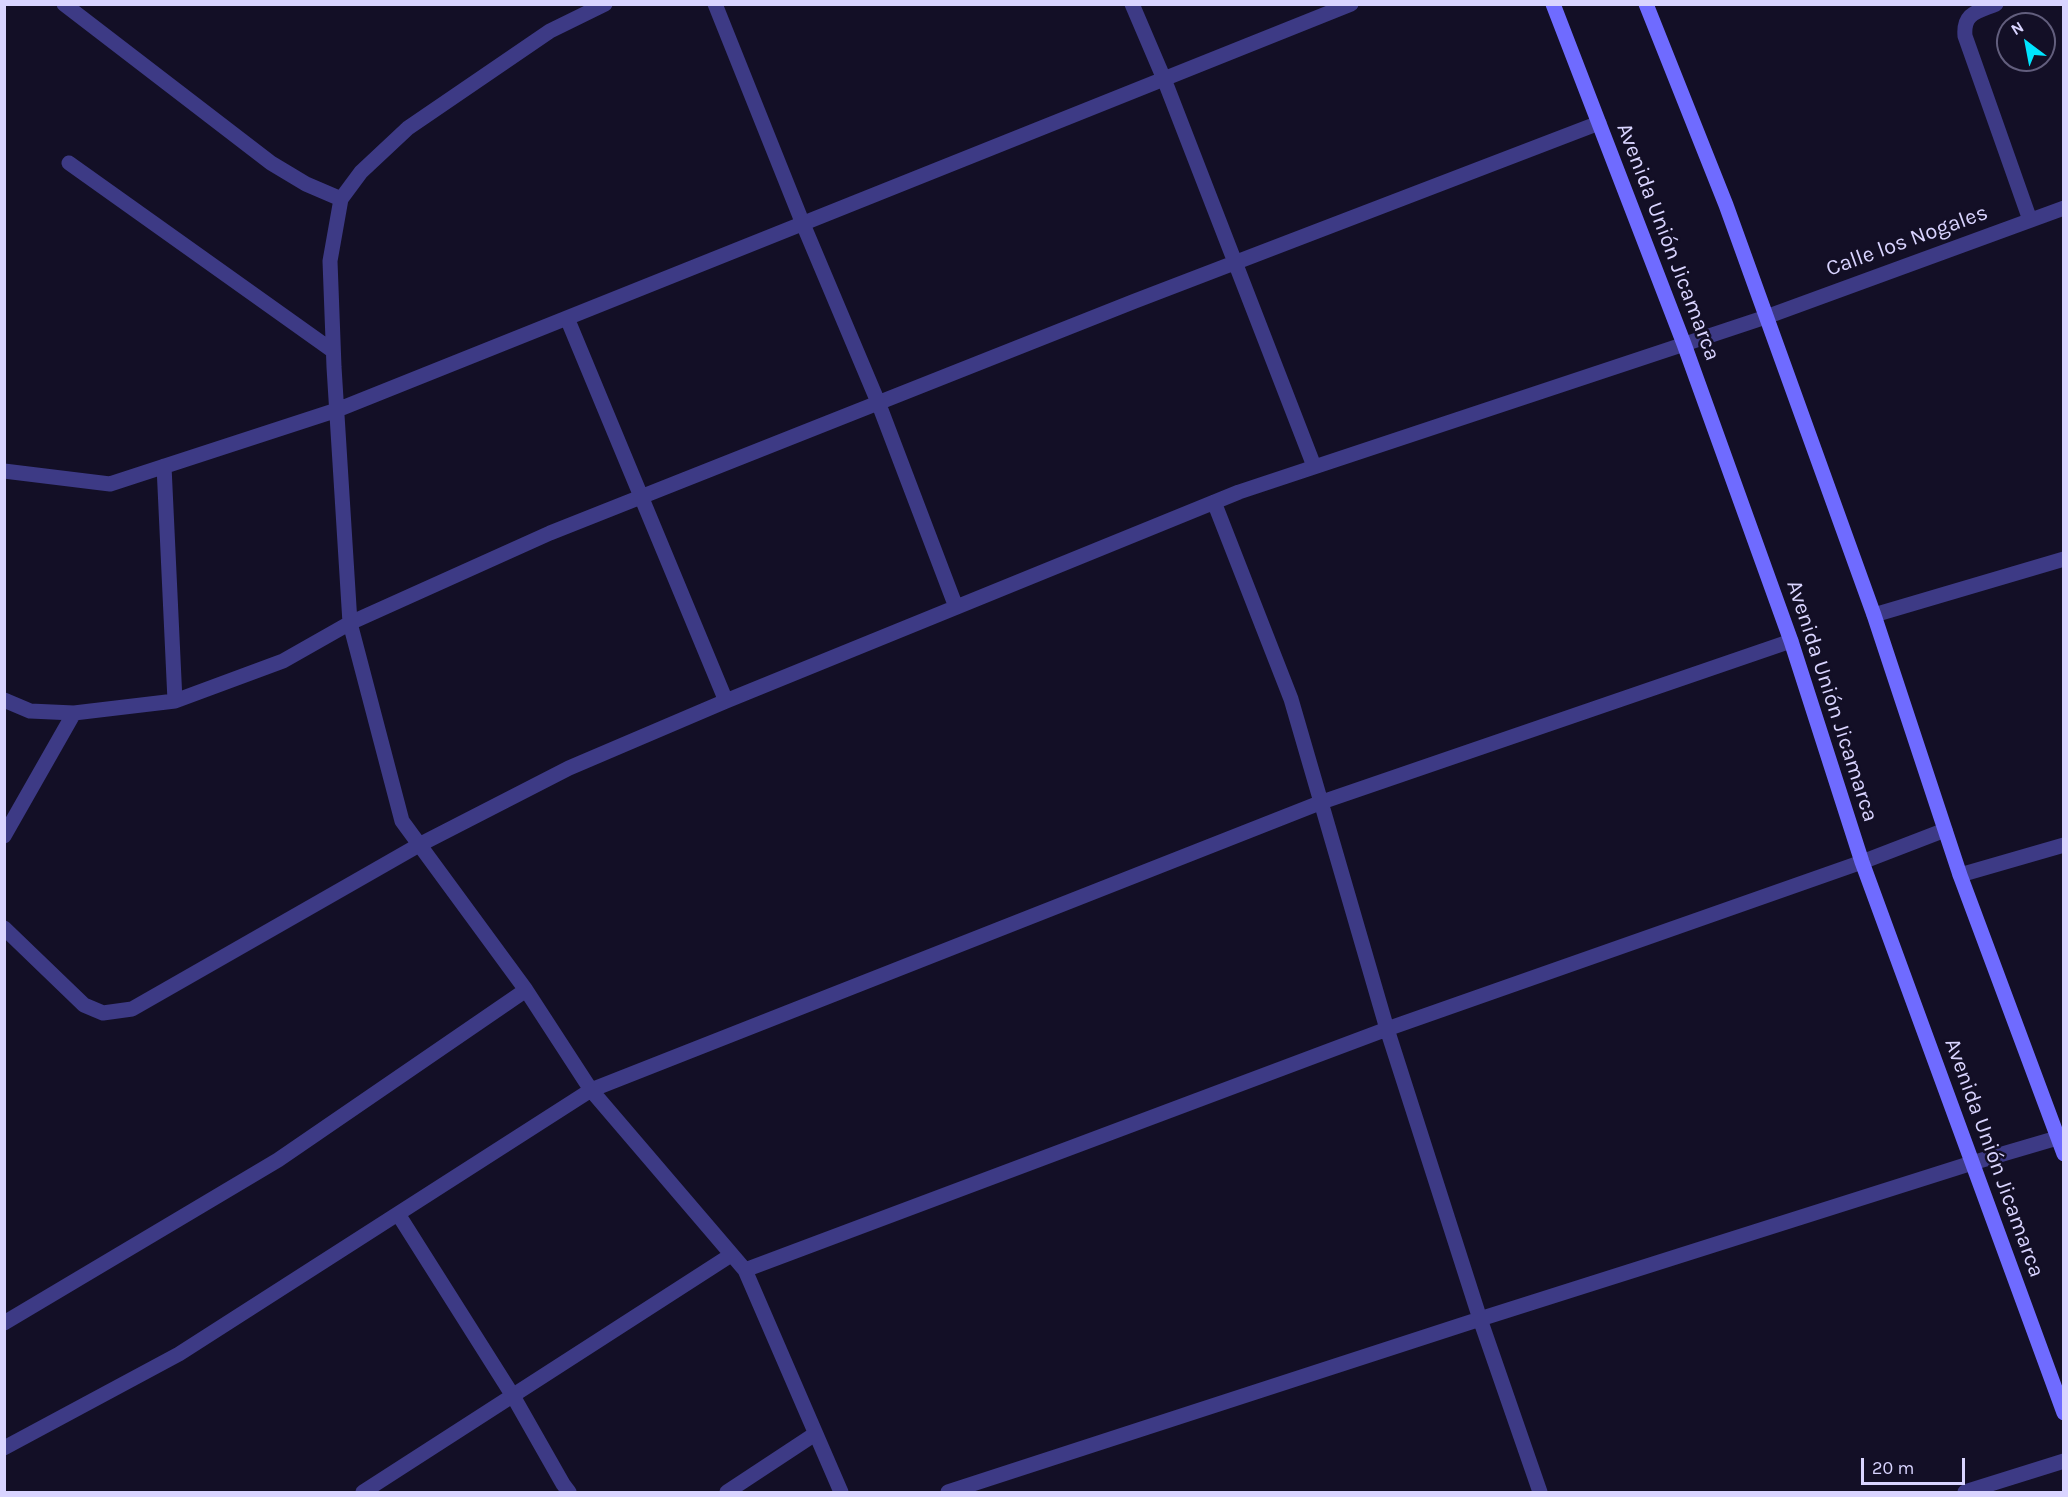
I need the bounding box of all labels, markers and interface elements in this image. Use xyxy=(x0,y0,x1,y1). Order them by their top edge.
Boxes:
north arrow xyxy=(1996,12,2056,72)
text: N xyxy=(2007,17,2027,39)
street label: Avenida Unión Jicamarca xyxy=(1610,119,1726,365)
street label: Calle los Nogales xyxy=(1823,200,1991,282)
street label: Avenida Unión Jicamarca xyxy=(1780,577,1884,825)
street label: Avenida Unión Jicamarca xyxy=(1938,1035,2050,1281)
scale bar xyxy=(1864,1446,1968,1484)
text: 20 m xyxy=(1872,1457,1914,1479)

